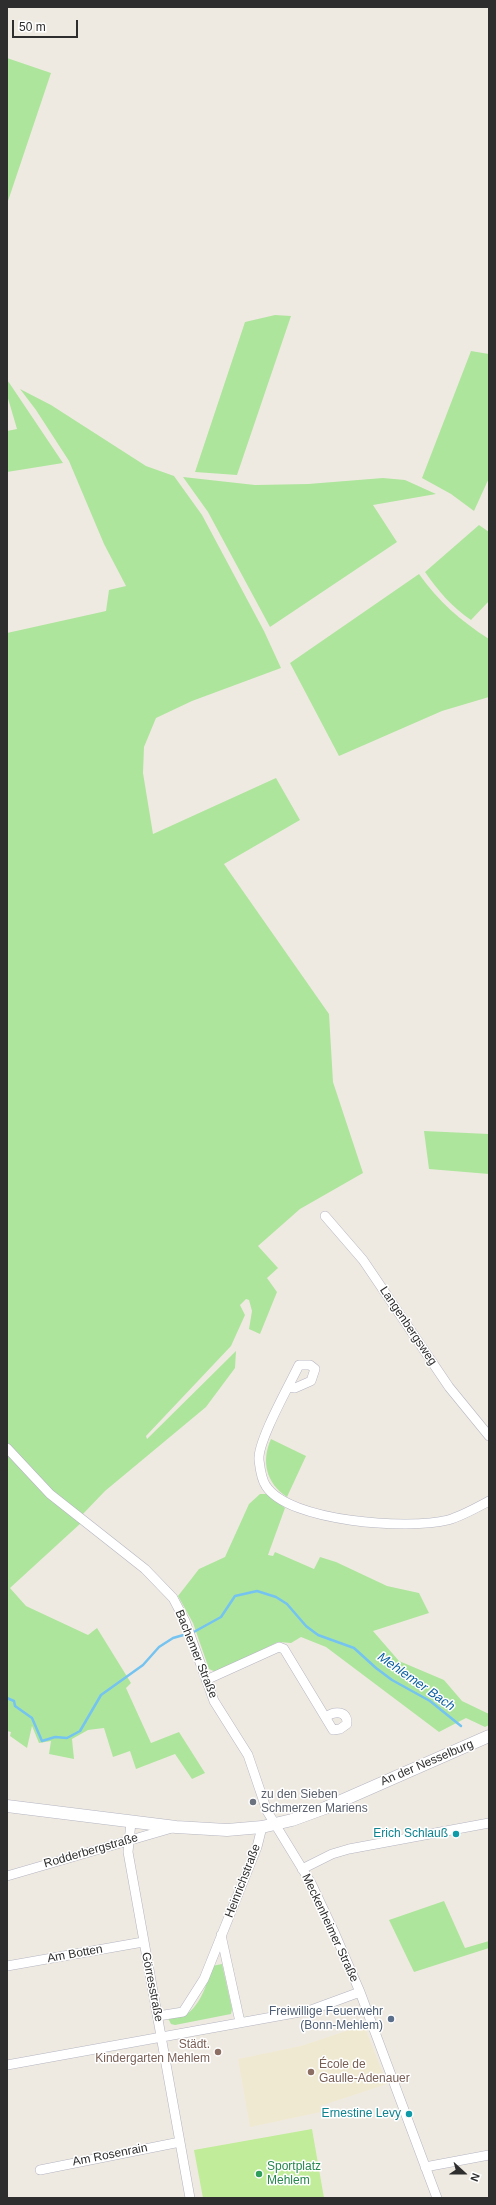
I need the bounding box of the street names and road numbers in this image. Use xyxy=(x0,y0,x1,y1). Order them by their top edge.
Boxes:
street label: Langenbergsweg xyxy=(376,1284,440,1368)
street label: Bachemer Straße xyxy=(172,1608,220,1700)
street label: An der Nesselburg xyxy=(378,1737,476,1789)
street label: Rodderbergstraße xyxy=(42,1831,140,1871)
street label: Heinrichstraße xyxy=(222,1842,264,1920)
street label: Meckenheimer Straße xyxy=(299,1871,361,1985)
street label: Am Botten xyxy=(46,1942,104,1966)
street label: Görresstraße xyxy=(138,1951,166,2023)
street label: Am Rosenrain xyxy=(71,2141,149,2169)

